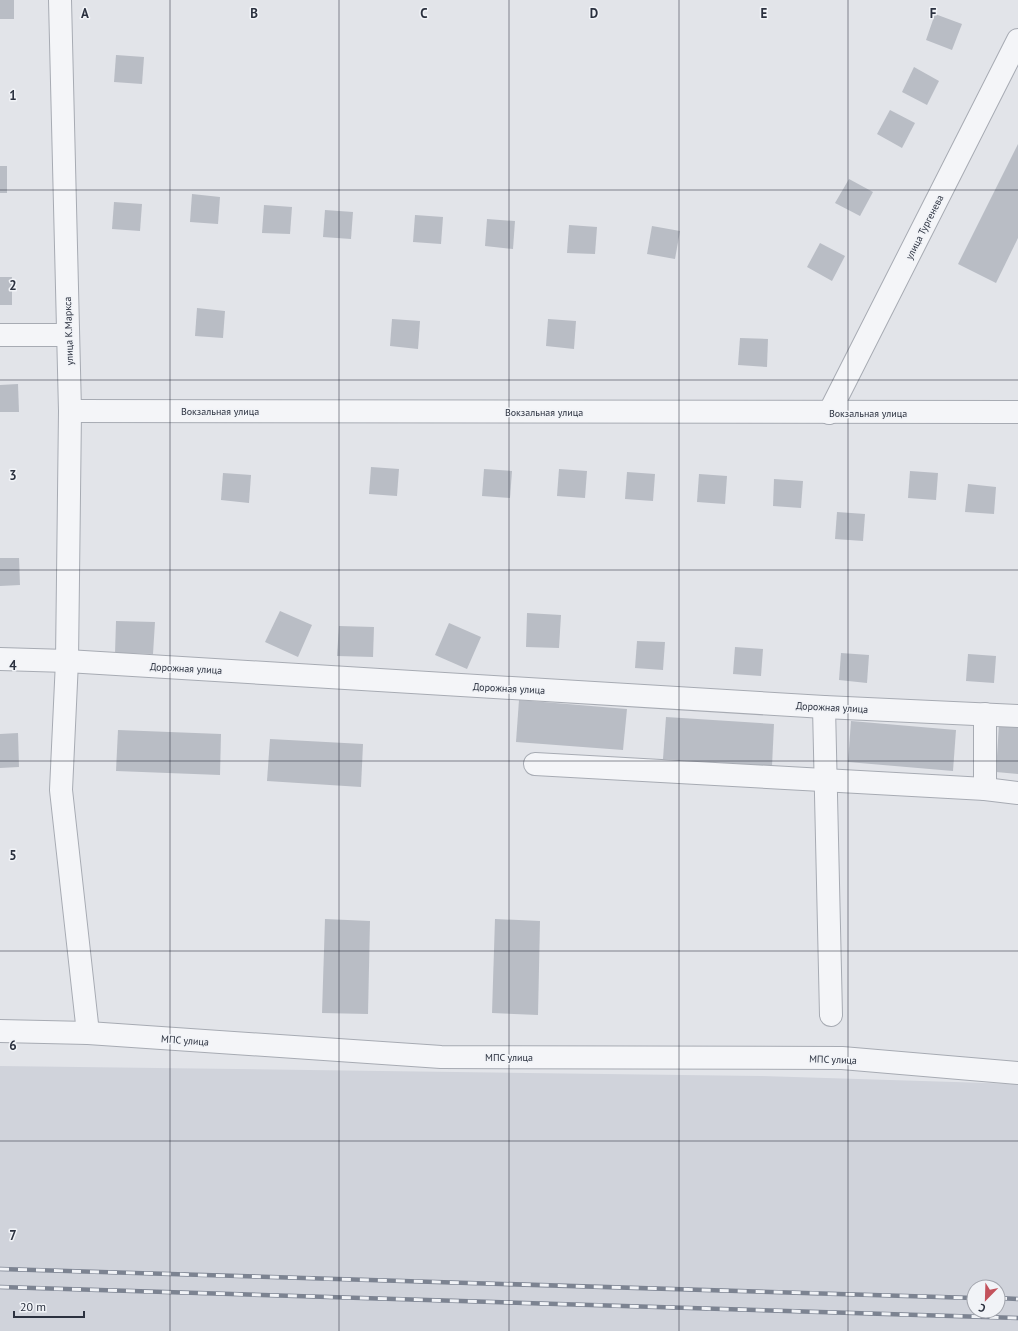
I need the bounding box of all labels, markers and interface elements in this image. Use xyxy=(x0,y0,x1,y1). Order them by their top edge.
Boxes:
text: A xyxy=(81,5,89,22)
text: B xyxy=(250,5,258,22)
text: C xyxy=(420,5,428,22)
text: D xyxy=(590,5,598,22)
text: E xyxy=(761,5,768,22)
text: F xyxy=(930,5,937,22)
text: 1 xyxy=(9,87,17,104)
street label: улица Тургенева xyxy=(902,193,946,262)
text: 2 xyxy=(9,277,17,294)
street label: улица К.Маркса xyxy=(61,296,76,366)
street label: Вокзальная улица xyxy=(181,405,259,418)
street label: Вокзальная улица xyxy=(505,406,583,419)
street label: Вокзальная улица xyxy=(829,407,907,420)
text: 3 xyxy=(9,467,17,484)
text: 4 xyxy=(9,657,17,674)
street label: Дорожная улица xyxy=(150,660,222,677)
street label: Дорожная улица xyxy=(473,680,545,697)
street label: Дорожная улица xyxy=(796,699,868,716)
text: 5 xyxy=(9,847,17,864)
street label: МПС улица xyxy=(161,1032,209,1049)
text: 6 xyxy=(9,1037,17,1054)
street label: МПС улица xyxy=(485,1051,533,1064)
street label: МПС улица xyxy=(809,1052,857,1067)
text: 7 xyxy=(9,1227,17,1244)
north arrow xyxy=(966,1279,1006,1319)
scale bar xyxy=(14,1293,84,1319)
text: 20 m xyxy=(20,1299,46,1314)
text: С xyxy=(977,1301,988,1316)

